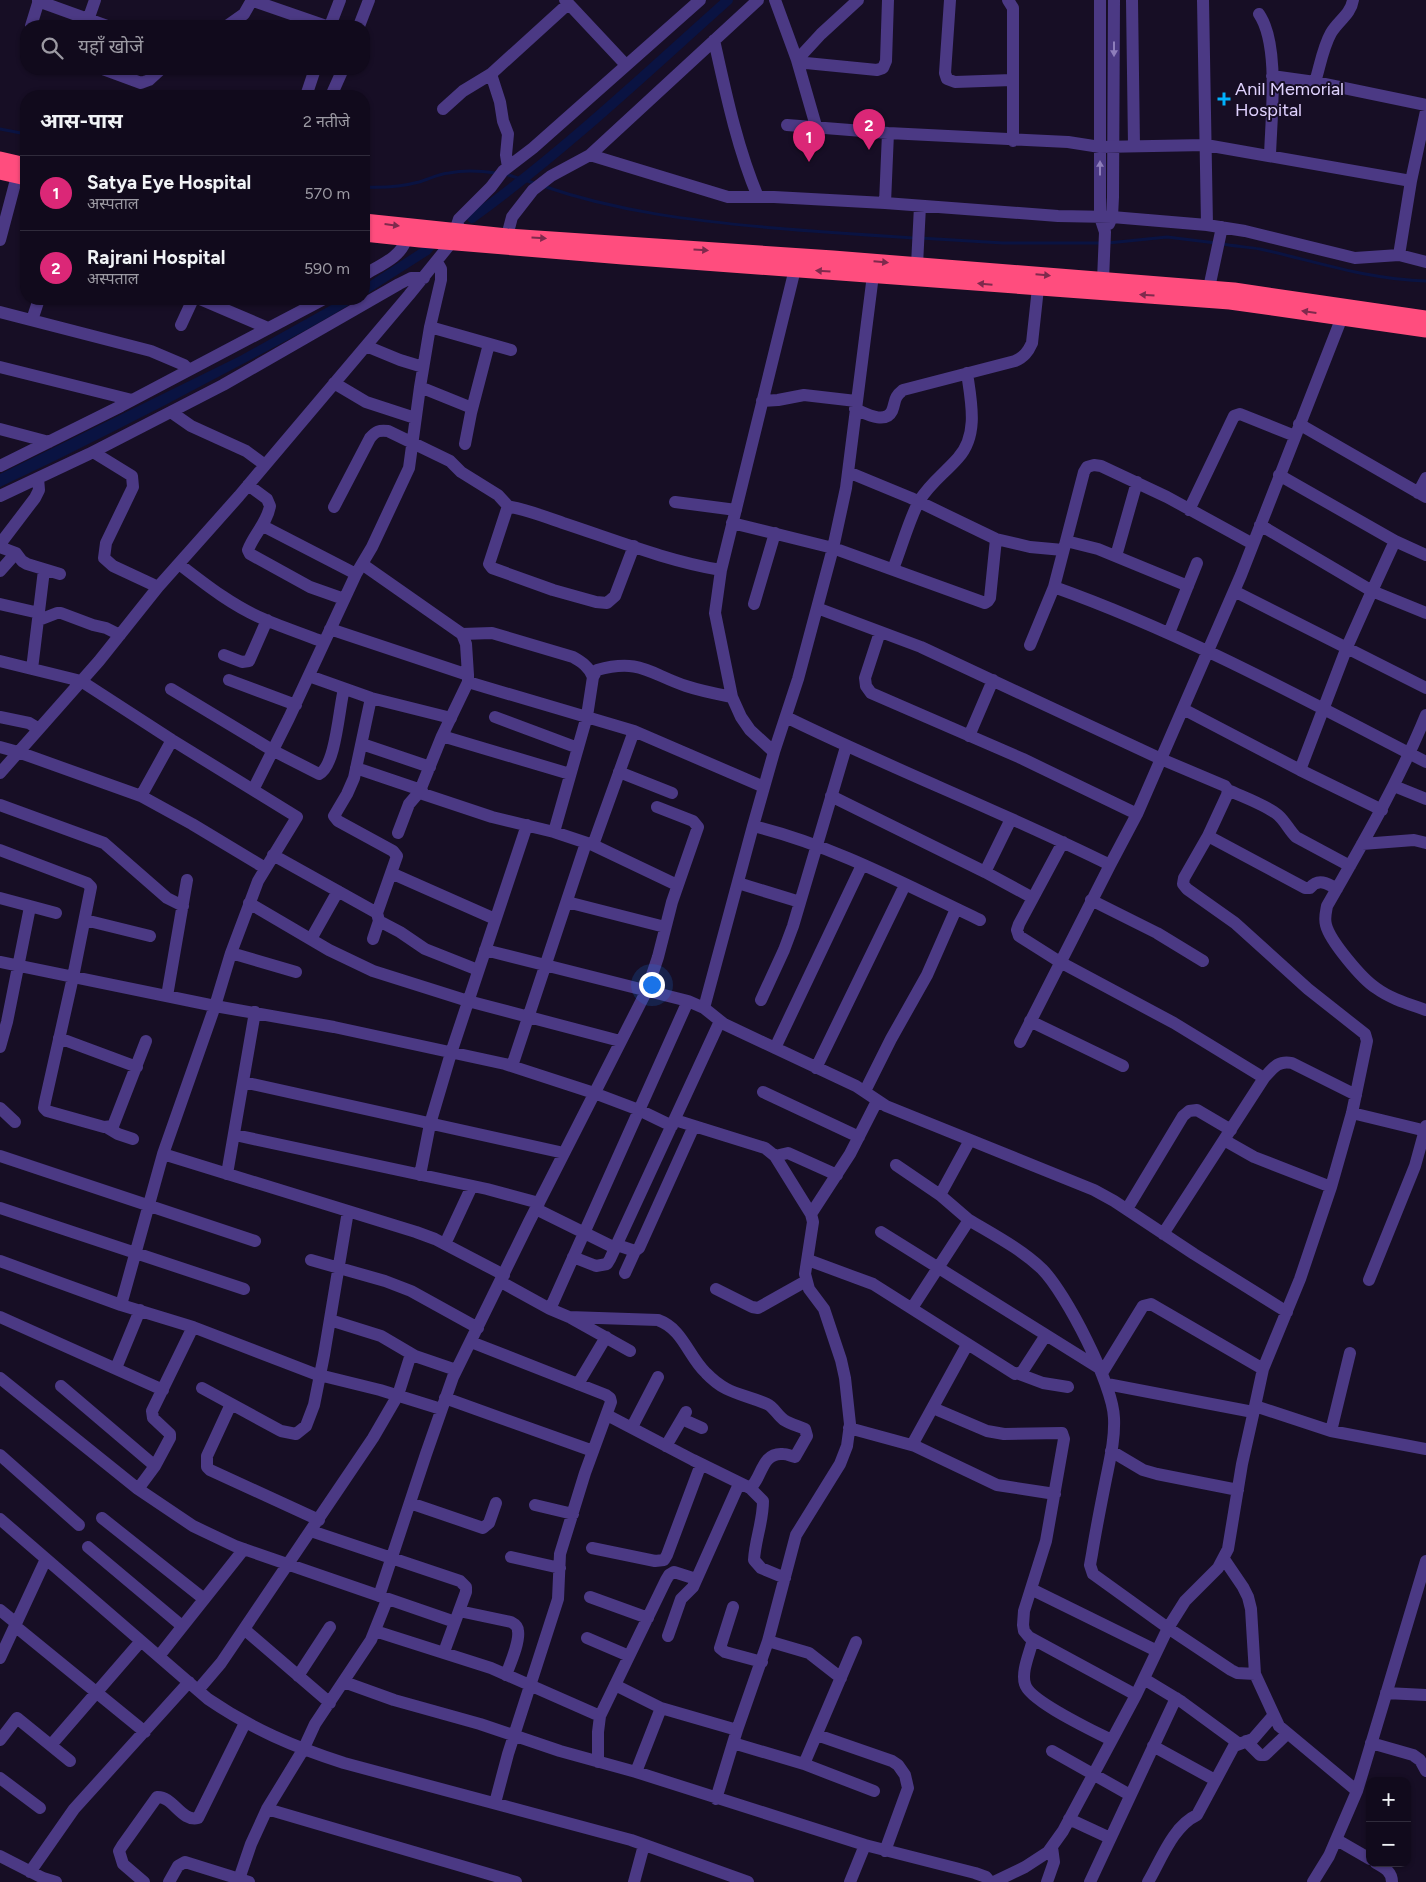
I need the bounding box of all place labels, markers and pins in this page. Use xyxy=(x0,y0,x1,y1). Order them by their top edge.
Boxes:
place label: Anil Memorial Hospital xyxy=(1235,78,1344,121)
marker: Anil Memorial Hospital xyxy=(1217,92,1231,106)
pin: 2 xyxy=(853,109,885,150)
pin: 1 xyxy=(793,121,825,162)

